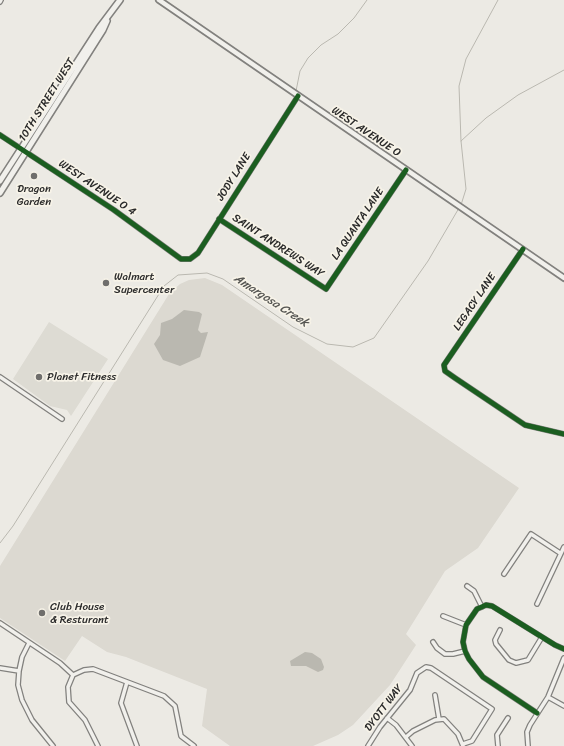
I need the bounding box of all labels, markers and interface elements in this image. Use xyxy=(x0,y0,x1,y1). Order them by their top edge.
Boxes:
street label: 10TH STREET WEST xyxy=(16,56,78,144)
street label: WEST AVENUE O xyxy=(329,104,403,160)
street label: JODY LANE xyxy=(214,151,254,203)
street label: WEST AVENUE O 4 xyxy=(56,157,138,219)
marker: Dragon Garden xyxy=(29,171,39,181)
place label: Dragon Garden xyxy=(17,182,51,208)
street label: LA QUANTA LANE xyxy=(329,185,387,263)
street label: SAINT ANDREWS WAY xyxy=(230,211,326,281)
place label: Walmart Supercenter xyxy=(114,270,174,296)
street label: LEGACY LANE xyxy=(451,271,499,333)
water label: Amargosa Creek xyxy=(231,272,311,330)
marker: Walmart Supercenter xyxy=(101,278,111,288)
place label: Planet Fitness xyxy=(47,370,116,384)
marker: Planet Fitness xyxy=(34,372,44,382)
place label: Club House & Resturant xyxy=(50,600,109,626)
marker: Club House & Resturant xyxy=(37,608,47,618)
street label: DYOTT WAY xyxy=(362,682,406,734)

